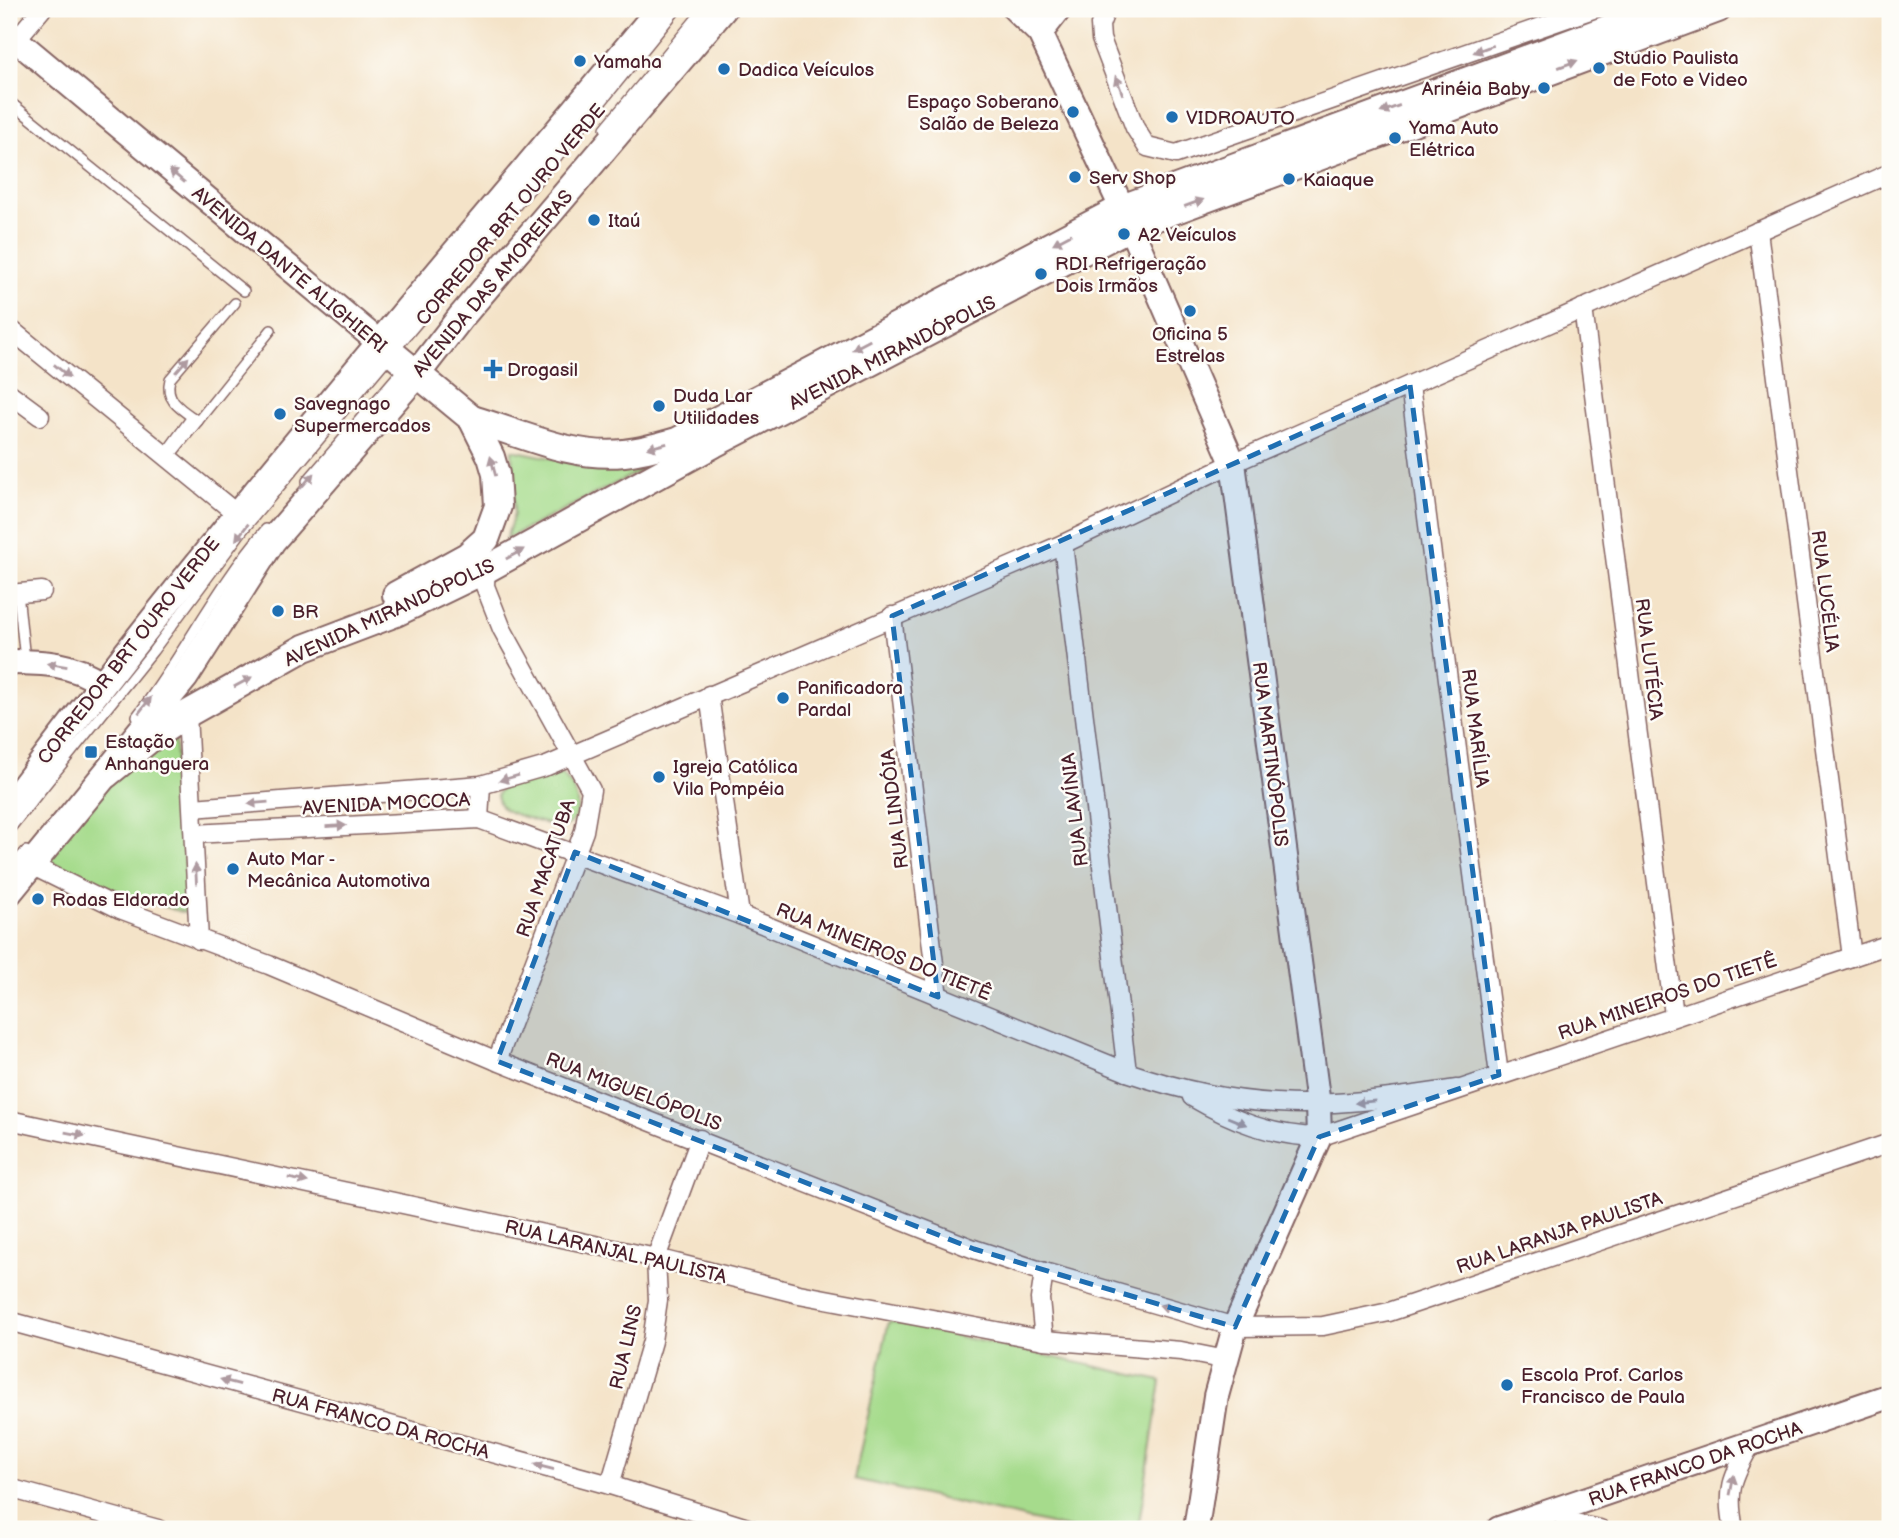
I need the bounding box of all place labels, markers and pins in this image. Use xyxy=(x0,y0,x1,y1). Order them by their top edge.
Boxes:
place label: Studio Paulista de Foto e Video xyxy=(1613,47,1748,92)
place label: Yamaha xyxy=(593,51,662,74)
marker: Yamaha xyxy=(572,53,588,69)
place label: Dadica Veículos xyxy=(738,59,874,82)
marker: Studio Paulista de Foto e Video xyxy=(1591,60,1607,76)
marker: Dadica Veículos xyxy=(716,61,732,77)
place label: Arinéia Baby xyxy=(1422,78,1530,101)
marker: Arinéia Baby xyxy=(1536,80,1552,96)
place label: Espaço Soberano Salão de Beleza xyxy=(907,91,1059,136)
marker: Espaço Soberano Salão de Beleza xyxy=(1065,104,1081,120)
place label: VIDROAUTO xyxy=(1186,107,1295,130)
marker: VIDROAUTO xyxy=(1164,109,1180,125)
place label: Yama Auto Elétrica xyxy=(1408,117,1499,162)
marker: Yama Auto Elétrica xyxy=(1387,130,1403,146)
place label: Serv Shop xyxy=(1089,167,1176,190)
marker: Serv Shop xyxy=(1067,169,1083,185)
place label: Kaiaque xyxy=(1303,169,1374,192)
marker: Kaiaque xyxy=(1281,171,1297,187)
place label: Itaú xyxy=(608,210,640,233)
marker: Itaú xyxy=(586,212,602,228)
place label: A2 Veículos xyxy=(1138,224,1236,247)
marker: A2 Veículos xyxy=(1116,226,1132,242)
place label: RDI Refrigeração Dois Irmãos xyxy=(1055,253,1207,298)
marker: RDI Refrigeração Dois Irmãos xyxy=(1033,266,1049,282)
marker: Oficina 5 Estrelas xyxy=(1182,303,1198,319)
place label: Oficina 5 Estrelas xyxy=(1152,323,1228,368)
place label: Drogasil xyxy=(507,359,578,382)
marker: Drogasil xyxy=(485,361,501,377)
place label: Duda Lar Utilidades xyxy=(673,385,759,430)
place label: Savegnago Supermercados xyxy=(294,393,431,438)
marker: Duda Lar Utilidades xyxy=(651,398,667,414)
marker: Savegnago Supermercados xyxy=(272,406,288,422)
place label: BR xyxy=(292,601,319,624)
marker: BR xyxy=(270,603,286,619)
place label: Panificadora Pardal xyxy=(797,677,903,722)
marker: Panificadora Pardal xyxy=(775,690,791,706)
place label: Estação Anhanguera xyxy=(105,731,209,776)
marker: Estação Anhanguera xyxy=(83,744,99,760)
place label: Igreja Católica Vila Pompéia xyxy=(673,756,798,801)
marker: Igreja Católica Vila Pompéia xyxy=(651,769,667,785)
place label: Auto Mar - Mecânica Automotiva xyxy=(247,848,430,893)
marker: Auto Mar - Mecânica Automotiva xyxy=(225,861,241,877)
place label: Rodas Eldorado xyxy=(52,889,190,912)
marker: Rodas Eldorado xyxy=(30,891,46,907)
place label: Escola Prof. Carlos Francisco de Paula xyxy=(1521,1364,1685,1409)
marker: Escola Prof. Carlos Francisco de Paula xyxy=(1499,1377,1515,1393)

